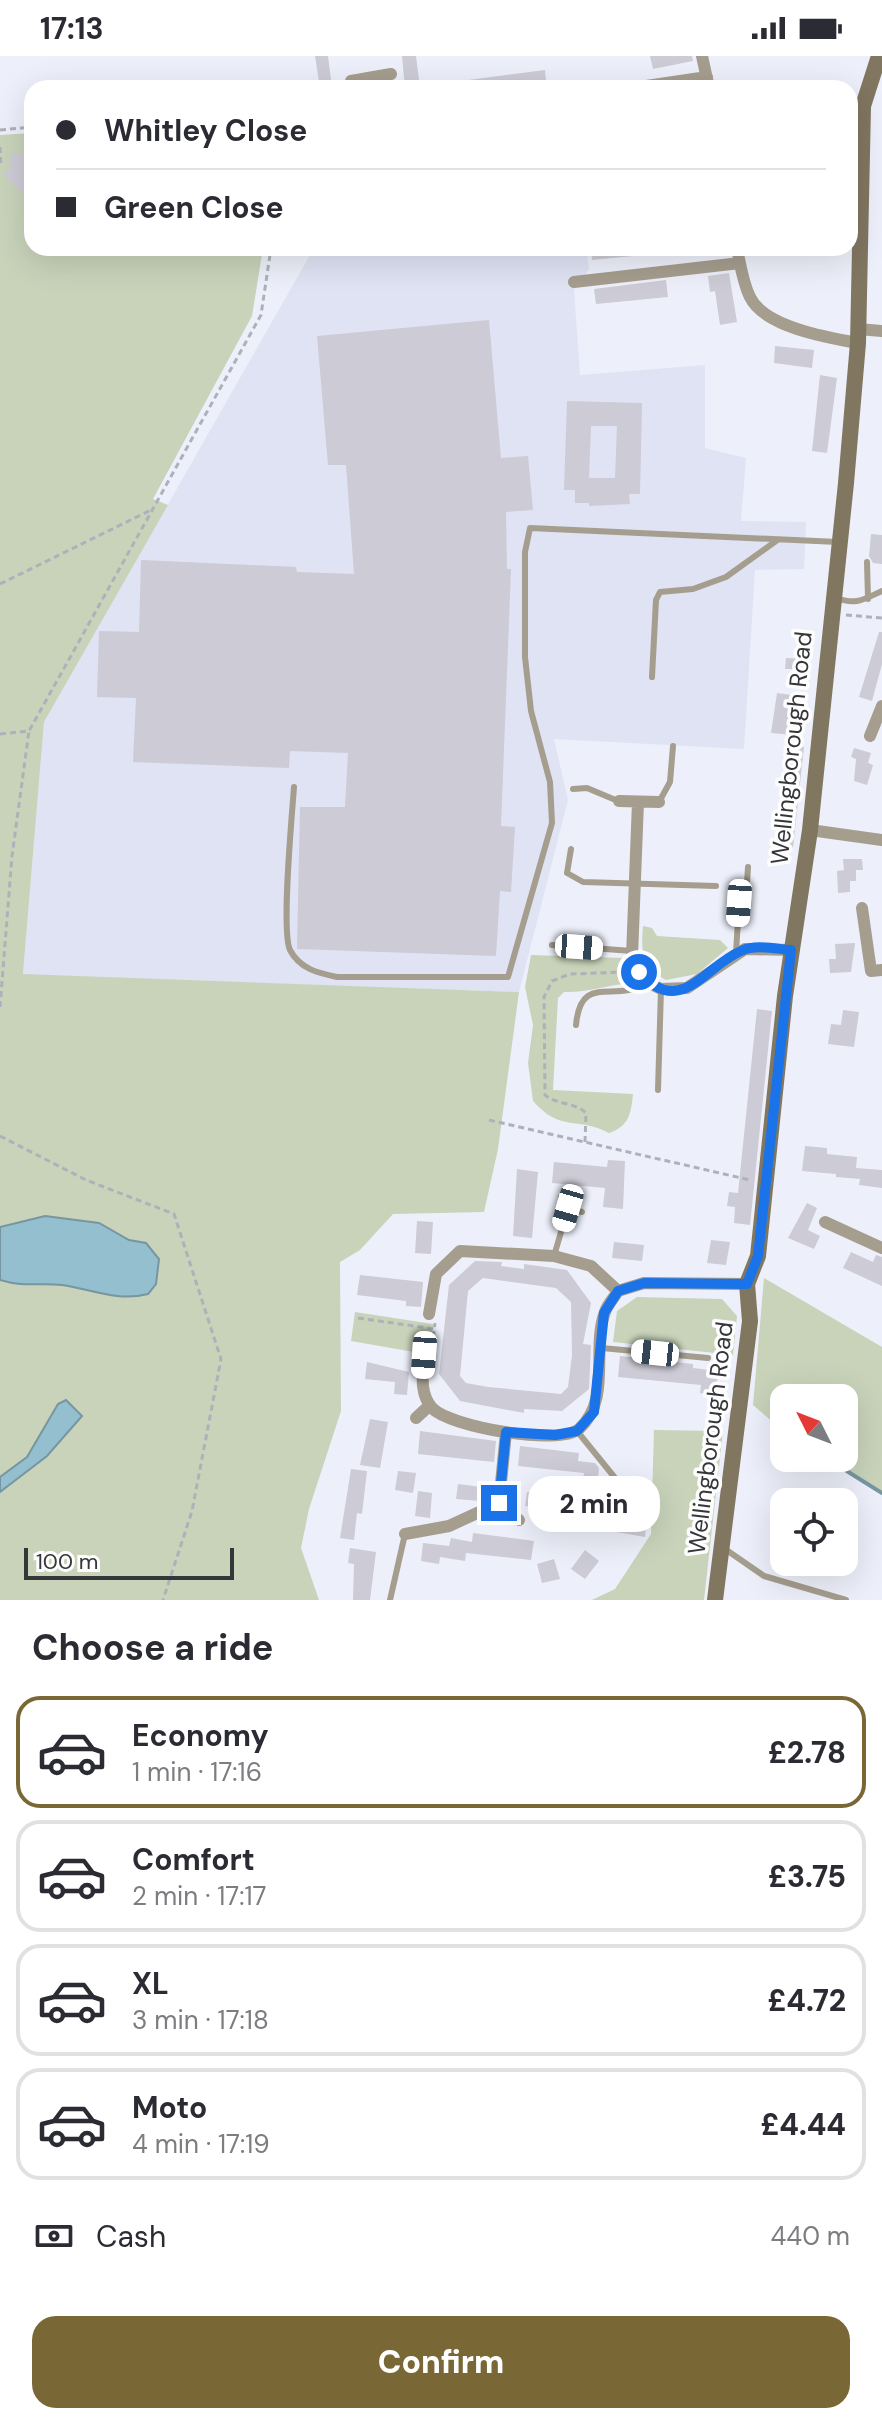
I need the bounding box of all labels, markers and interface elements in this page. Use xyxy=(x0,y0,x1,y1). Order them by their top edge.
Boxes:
text: 17:13 xyxy=(40,9,104,48)
text: Whitley Close xyxy=(104,111,307,150)
text: Green Close xyxy=(104,188,284,227)
street label: Wellingborough Road xyxy=(763,630,819,866)
car xyxy=(725,878,753,928)
car xyxy=(554,933,604,961)
route start xyxy=(621,954,657,990)
car xyxy=(550,1182,586,1234)
street label: Wellingborough Road xyxy=(680,1320,740,1556)
car xyxy=(410,1330,438,1380)
car xyxy=(630,1339,680,1367)
north arrow xyxy=(770,1384,858,1472)
map controls xyxy=(770,1384,858,1576)
callout: 2 min xyxy=(527,1475,659,1531)
route end xyxy=(481,1485,517,1521)
text: 2 min xyxy=(559,1487,629,1521)
button: locate xyxy=(770,1488,858,1576)
scale bar xyxy=(24,1544,234,1580)
text: 100 m xyxy=(36,1547,98,1576)
text: Choose a ride xyxy=(32,1624,273,1671)
icon: car xyxy=(36,1716,108,1788)
text: Economy xyxy=(132,1716,269,1755)
text: £2.78 xyxy=(768,1733,846,1772)
text: 1 min · 17:16 xyxy=(132,1755,262,1789)
icon: car xyxy=(36,1840,108,1912)
text: Comfort xyxy=(132,1840,255,1879)
text: £3.75 xyxy=(768,1857,846,1896)
text: 2 min · 17:17 xyxy=(132,1879,266,1913)
icon: car xyxy=(36,1964,108,2036)
text: XL xyxy=(132,1964,169,2003)
text: £4.72 xyxy=(767,1981,846,2020)
text: 3 min · 17:18 xyxy=(132,2003,269,2037)
icon: car xyxy=(36,2088,108,2160)
text: Moto xyxy=(132,2088,207,2127)
text: £4.44 xyxy=(760,2105,846,2144)
text: 4 min · 17:19 xyxy=(132,2127,270,2161)
icon: cash xyxy=(32,2214,76,2258)
text: Cash xyxy=(96,2217,166,2256)
text: 440 m xyxy=(771,2219,850,2253)
button: Confirm xyxy=(32,2316,850,2408)

